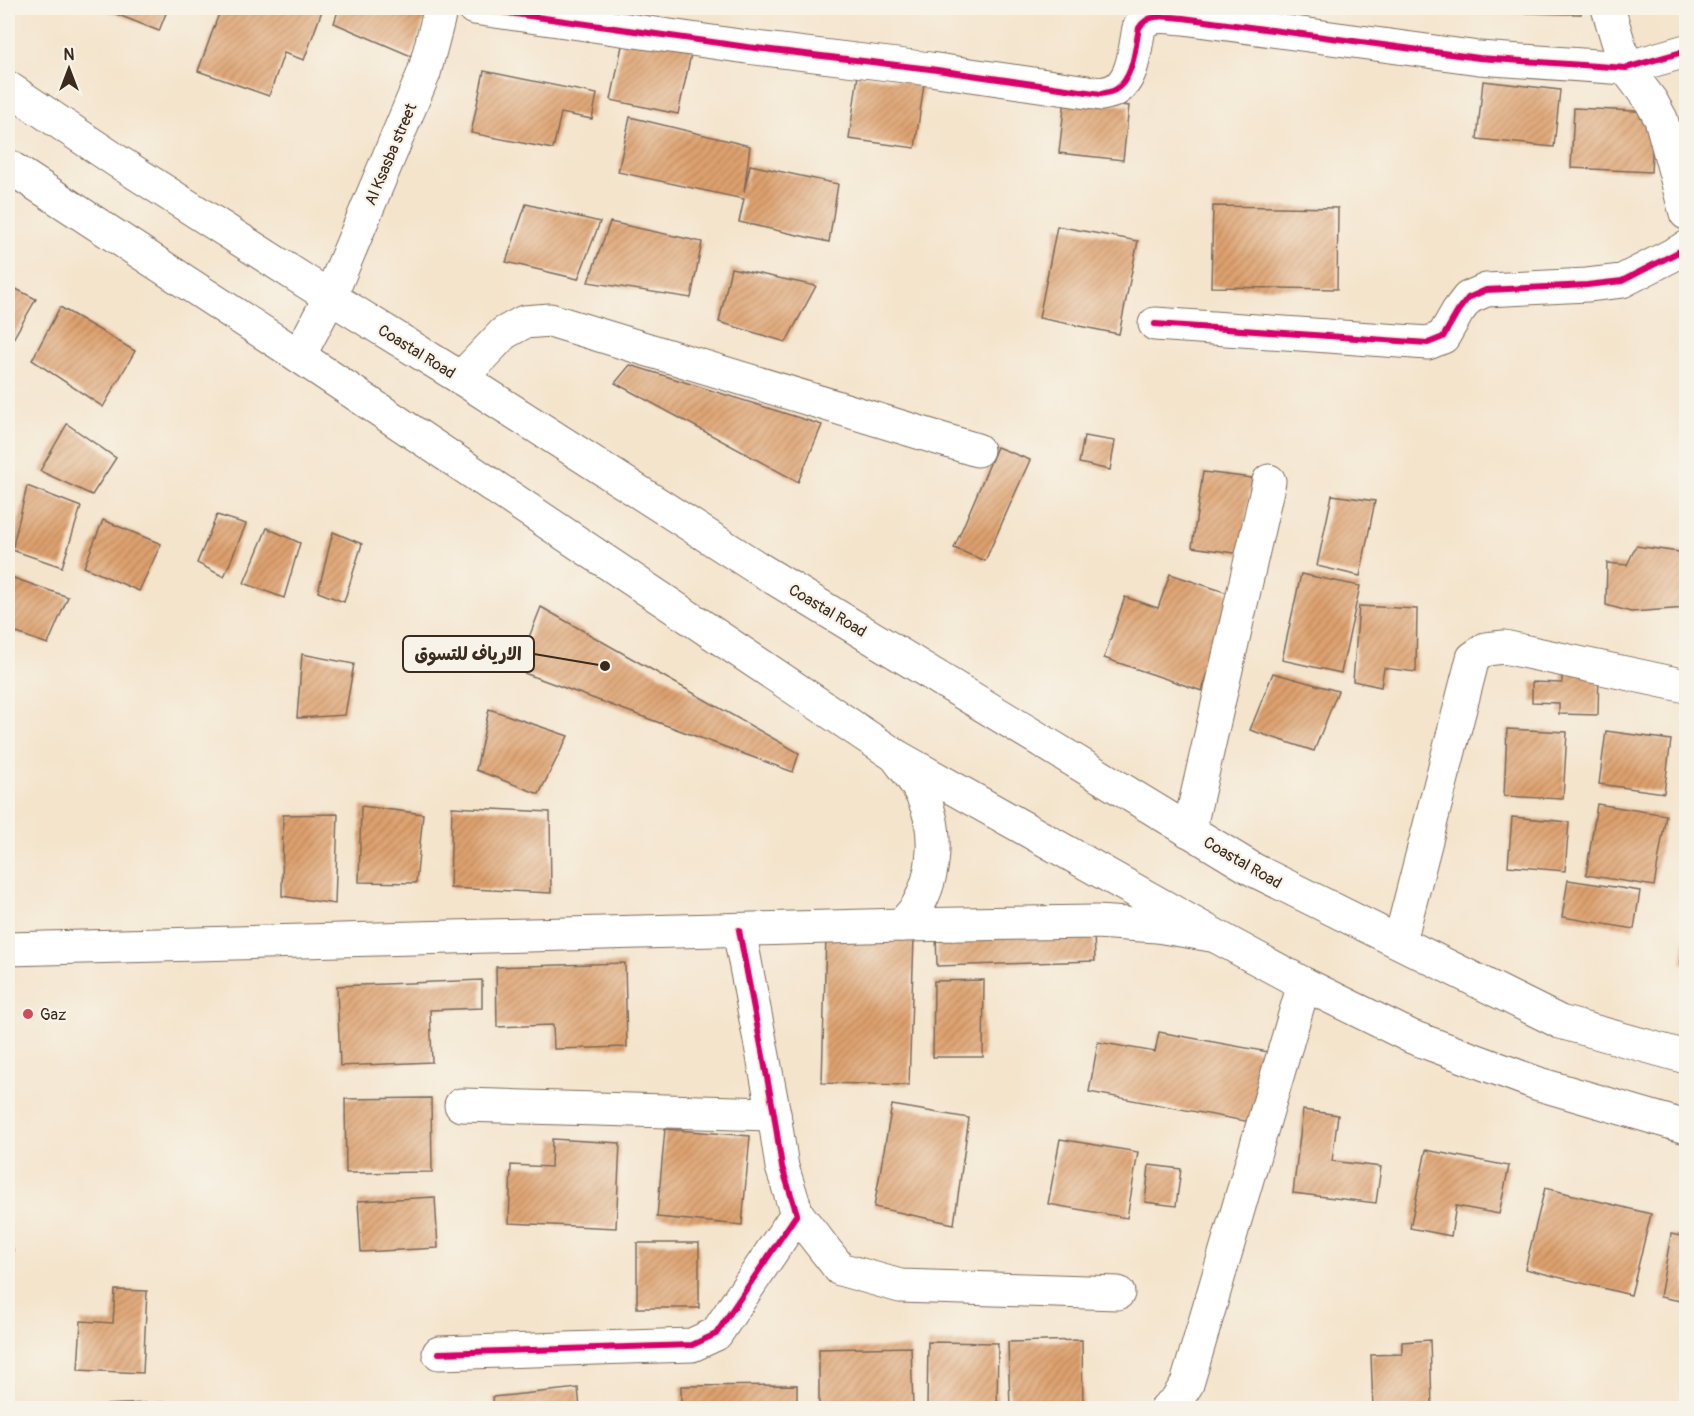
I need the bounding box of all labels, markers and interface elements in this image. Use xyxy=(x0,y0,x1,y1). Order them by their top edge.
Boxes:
north arrow xyxy=(39,39,99,99)
text: N xyxy=(64,45,75,65)
street label: Al Ksasba street xyxy=(360,100,422,208)
street label: Coastal Road xyxy=(374,320,459,383)
street label: Coastal Road xyxy=(785,580,870,642)
callout: الارياف للتسوق xyxy=(403,636,534,672)
text: الارياف للتسوق xyxy=(414,643,522,666)
street label: Coastal Road xyxy=(1200,832,1285,893)
place label: Gaz xyxy=(40,1005,66,1025)
marker: Gaz xyxy=(21,1007,35,1021)

